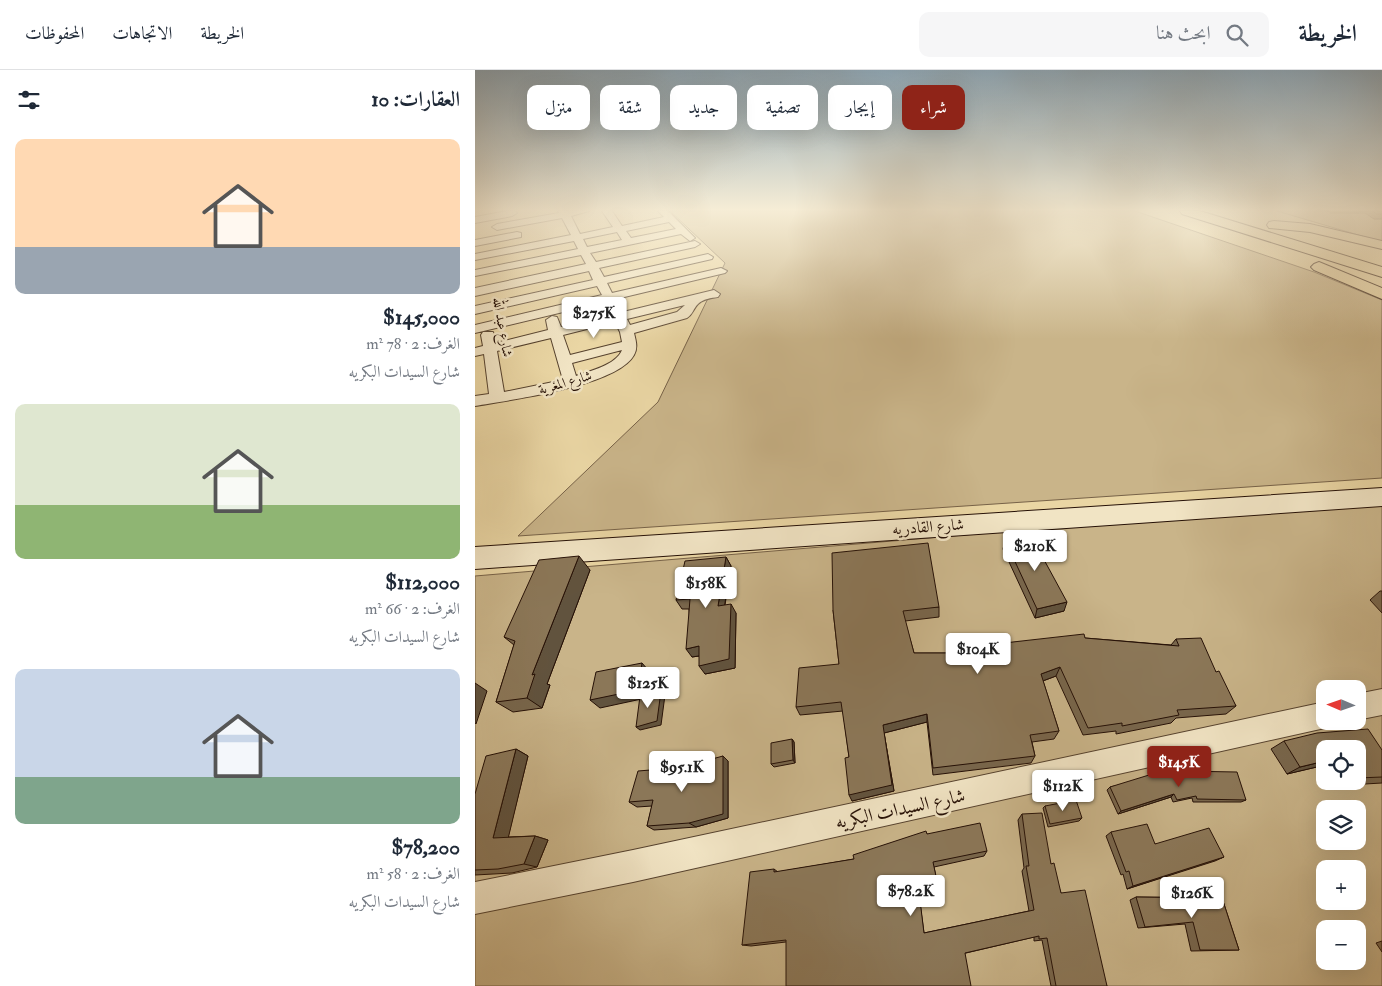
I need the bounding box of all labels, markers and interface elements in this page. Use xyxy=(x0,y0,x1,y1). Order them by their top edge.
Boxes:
search box xyxy=(919,12,1269,57)
text: الخريطة xyxy=(1299,18,1357,49)
text: ابحث هنا xyxy=(1156,21,1211,45)
icon: search xyxy=(1223,21,1251,49)
text: المحفوظات xyxy=(25,22,84,45)
text: الاتجاهات xyxy=(112,22,172,45)
text: الخريطة xyxy=(200,22,244,45)
chip: منزل xyxy=(527,85,590,130)
chip: شقة xyxy=(600,85,660,130)
chip: جديد xyxy=(670,85,737,130)
chip: تصفية xyxy=(747,85,818,130)
chip: إيجار xyxy=(828,85,892,130)
chip: شراء xyxy=(902,85,965,130)
icon: filters xyxy=(15,86,43,114)
text: العقارات: 10 xyxy=(371,86,460,113)
icon: home xyxy=(193,171,283,261)
street label: شارع عبد الله xyxy=(486,295,519,359)
pin: $275K xyxy=(559,296,629,339)
text: $275K xyxy=(573,303,615,323)
text: $145,000 xyxy=(383,304,460,331)
text: الغرف: 2 · 78 m² xyxy=(366,334,460,354)
text: شارع السيدات البكريه xyxy=(349,362,460,382)
street label: شارع المغرية xyxy=(536,367,595,401)
icon: home xyxy=(193,436,283,526)
street label: شارع القادريه xyxy=(892,515,965,542)
pin: $210K xyxy=(1000,530,1070,572)
text: $210K xyxy=(1014,536,1056,556)
pin: $158K xyxy=(671,566,741,609)
text: $112,000 xyxy=(385,569,460,596)
text: $158K xyxy=(686,573,726,593)
text: الغرف: 2 · 66 m² xyxy=(365,599,460,619)
text: شارع السيدات البكريه xyxy=(349,627,460,647)
pin: $104K xyxy=(943,632,1013,675)
text: $104K xyxy=(957,639,999,659)
pin: $125K xyxy=(613,666,683,709)
text: $125K xyxy=(627,673,669,693)
north arrow xyxy=(1316,680,1366,730)
map controls xyxy=(1316,680,1366,970)
icon: home xyxy=(193,701,283,791)
button: locate xyxy=(1316,740,1366,790)
pin: $145K xyxy=(1144,746,1214,788)
pin: $95.1K xyxy=(641,750,723,793)
text: $145K xyxy=(1158,752,1200,772)
text: $95.1K xyxy=(660,757,704,777)
pin: $112K xyxy=(1028,770,1098,812)
text: $112K xyxy=(1043,776,1083,796)
street label: شارع السيدات البكريه xyxy=(833,783,968,837)
button: layers xyxy=(1316,800,1366,850)
text: $78,200 xyxy=(391,834,460,861)
button: + xyxy=(1316,860,1366,910)
text: الغرف: 2 · 58 m² xyxy=(366,864,460,884)
pin: $78.2K xyxy=(870,874,952,917)
pin: $126K xyxy=(1157,876,1227,919)
text: $78.2K xyxy=(888,881,934,901)
text: $126K xyxy=(1171,883,1213,903)
text: شارع السيدات البكريه xyxy=(349,892,460,912)
button: − xyxy=(1316,920,1366,970)

